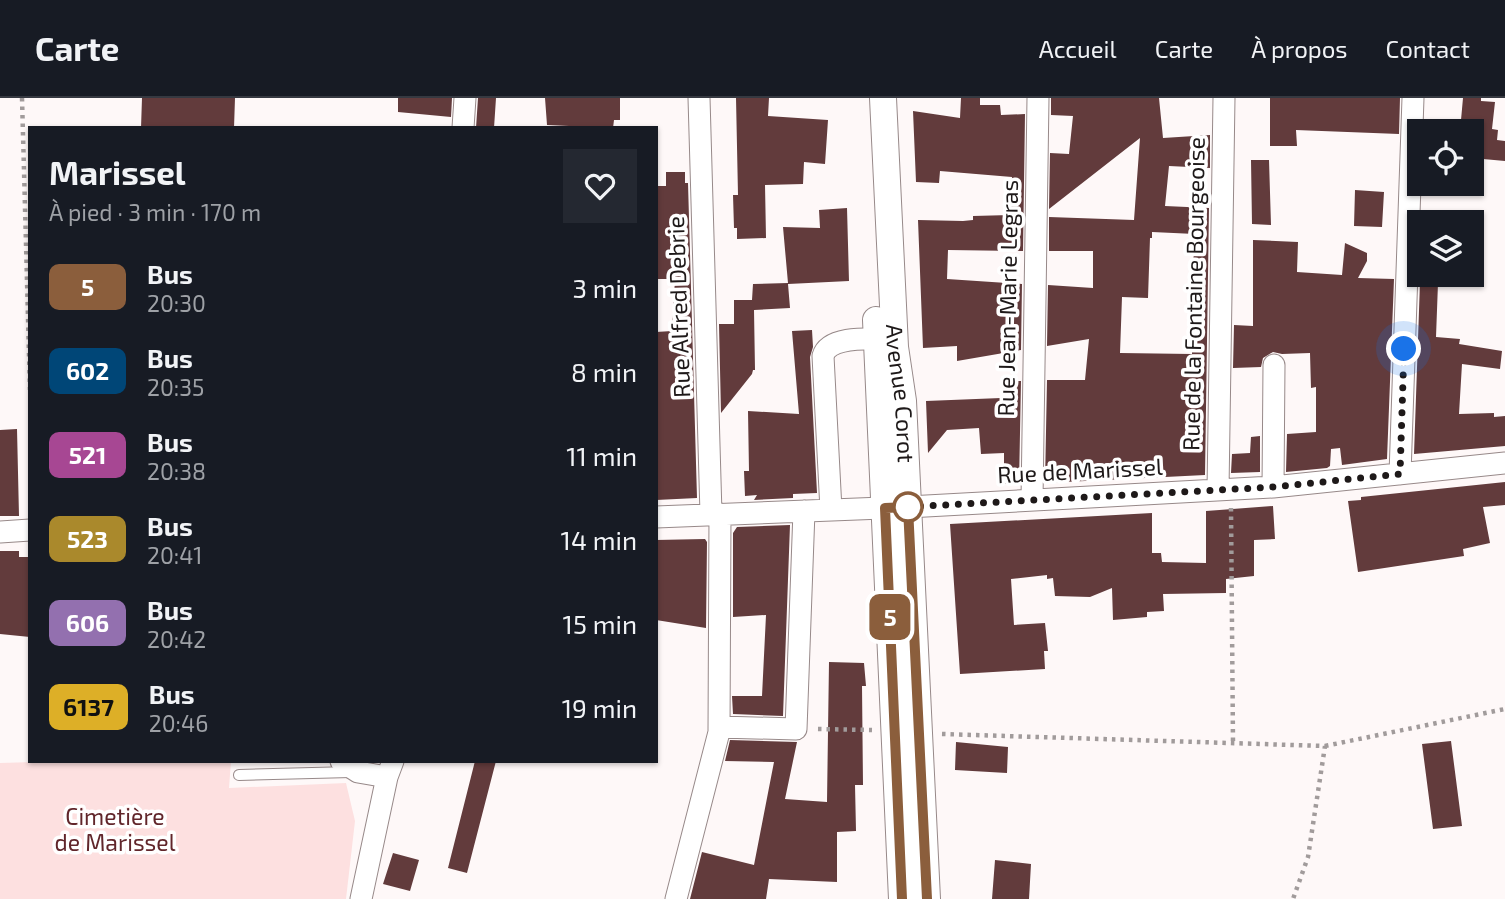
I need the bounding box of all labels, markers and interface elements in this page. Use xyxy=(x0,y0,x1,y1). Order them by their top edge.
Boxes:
text: Carte xyxy=(35,28,119,68)
text: Accueil xyxy=(1039,34,1117,63)
text: Carte xyxy=(1155,34,1213,63)
text: À propos xyxy=(1251,34,1348,63)
text: Contact xyxy=(1386,34,1470,63)
map controls xyxy=(1407,119,1484,287)
button: locate xyxy=(1407,119,1484,196)
street label: Rue de la Fontaine Bourgeoise xyxy=(1176,137,1210,451)
button: heart xyxy=(563,149,637,223)
text: Marissel xyxy=(49,152,186,192)
street label: Rue Jean-Marie Legras xyxy=(991,179,1023,416)
text: À pied · 3 min · 170 m xyxy=(49,198,261,226)
button: layers xyxy=(1407,210,1484,287)
street label: Rue Alfred Debrie xyxy=(661,216,695,398)
text: Bus xyxy=(147,258,193,289)
text: 5 xyxy=(81,272,94,301)
text: 3 min xyxy=(572,272,637,303)
text: 20:30 xyxy=(147,289,206,317)
street label: Avenue Corot xyxy=(881,323,921,464)
your location xyxy=(1386,331,1421,366)
text: Bus xyxy=(147,342,193,373)
text: 602 xyxy=(66,356,109,385)
text: 8 min xyxy=(571,356,637,387)
text: 20:35 xyxy=(147,373,204,401)
text: Bus xyxy=(147,426,193,457)
text: 521 xyxy=(69,440,106,469)
text: 11 min xyxy=(566,440,637,471)
street label: Rue de Marissel xyxy=(996,452,1164,488)
text: 20:38 xyxy=(147,457,206,485)
unlabelled marker xyxy=(893,492,923,522)
text: Bus xyxy=(147,510,193,541)
text: 523 xyxy=(67,524,108,553)
text: 14 min xyxy=(561,524,637,555)
text: 20:41 xyxy=(147,541,203,569)
text: Bus xyxy=(147,594,193,625)
line badge: 5 xyxy=(867,594,913,640)
text: 5 xyxy=(883,602,897,631)
text: 606 xyxy=(66,608,109,637)
text: 15 min xyxy=(563,608,637,639)
text: 20:42 xyxy=(147,625,206,653)
text: Bus xyxy=(149,678,195,709)
text: 6137 xyxy=(63,692,114,721)
text: 19 min xyxy=(562,692,637,723)
text: 20:46 xyxy=(149,709,208,737)
park label: Cimetière de Marissel xyxy=(55,802,176,856)

